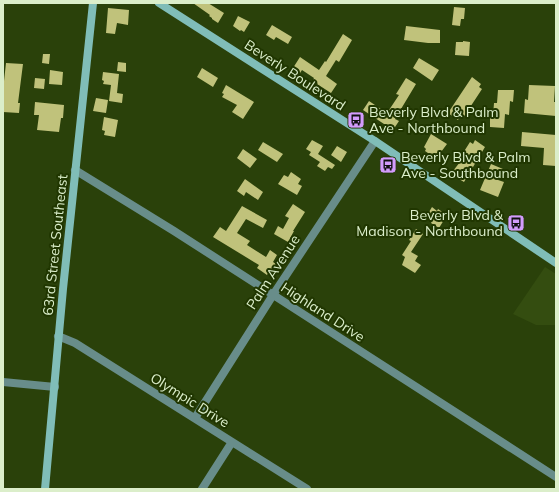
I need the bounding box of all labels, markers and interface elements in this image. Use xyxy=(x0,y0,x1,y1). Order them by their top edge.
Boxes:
street label: Beverly Boulevard xyxy=(241,36,349,114)
place label: Beverly Blvd & Palm Ave - Northbound xyxy=(369,103,499,137)
bus stop icon: Beverly Blvd & Palm Ave - Northbound xyxy=(346,110,366,130)
place label: Beverly Blvd & Palm Ave - Southbound xyxy=(401,148,531,182)
bus stop icon: Beverly Blvd & Palm Ave - Southbound xyxy=(378,155,398,175)
street label: 63rd Street Southeast xyxy=(39,173,71,317)
place label: Beverly Blvd & Madison - Northbound xyxy=(356,206,504,240)
bus stop icon: Beverly Blvd & Madison - Northbound xyxy=(506,213,526,233)
street label: Palm Avenue xyxy=(242,231,304,313)
street label: Highland Drive xyxy=(278,278,368,346)
street label: Olympic Drive xyxy=(147,369,233,431)

